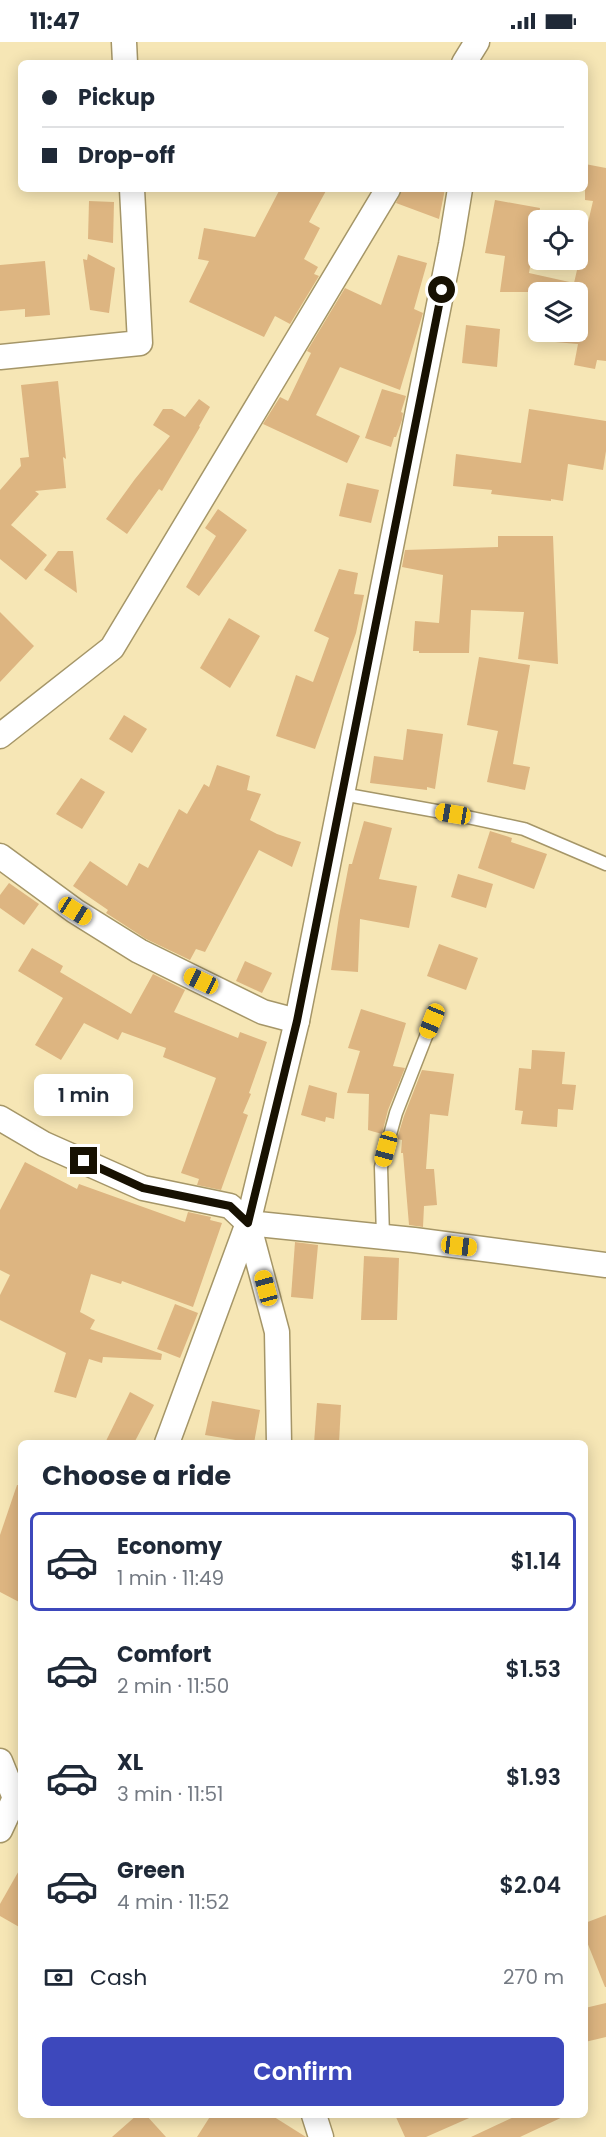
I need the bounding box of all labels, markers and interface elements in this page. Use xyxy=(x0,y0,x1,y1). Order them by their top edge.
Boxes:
text: 11:47 xyxy=(30,6,79,37)
text: Pickup xyxy=(78,82,155,113)
text: Drop-off xyxy=(78,140,175,171)
map controls xyxy=(528,210,588,342)
button: locate xyxy=(528,210,588,270)
route start xyxy=(428,276,455,303)
button: layers xyxy=(528,282,588,342)
car xyxy=(434,802,472,826)
car xyxy=(55,894,95,928)
car xyxy=(181,965,221,997)
car xyxy=(417,1001,447,1041)
callout: 1 min xyxy=(34,1074,134,1116)
text: 1 min xyxy=(58,1081,109,1109)
car xyxy=(373,1129,399,1169)
route end xyxy=(70,1147,97,1174)
car xyxy=(440,1235,478,1257)
car xyxy=(253,1268,279,1308)
text: Choose a ride xyxy=(42,1457,231,1494)
text: Economy xyxy=(117,1531,222,1562)
icon: car xyxy=(45,1535,99,1589)
text: $1.14 xyxy=(510,1546,561,1577)
text: 1 min · 11:49 xyxy=(117,1564,224,1592)
text: Comfort xyxy=(117,1639,211,1670)
icon: car xyxy=(45,1643,99,1697)
text: $1.53 xyxy=(506,1654,561,1685)
text: 2 min · 11:50 xyxy=(117,1672,229,1700)
text: XL xyxy=(117,1747,143,1778)
icon: car xyxy=(45,1751,99,1805)
text: $1.93 xyxy=(506,1762,561,1793)
text: 3 min · 11:51 xyxy=(117,1780,223,1808)
text: Green xyxy=(117,1855,185,1886)
icon: car xyxy=(45,1859,99,1913)
text: $2.04 xyxy=(500,1870,561,1901)
text: 4 min · 11:52 xyxy=(117,1888,229,1916)
icon: cash xyxy=(42,1961,75,1994)
text: Cash xyxy=(90,1962,147,1993)
text: 270 m xyxy=(503,1963,564,1991)
button: Confirm xyxy=(42,2037,564,2106)

